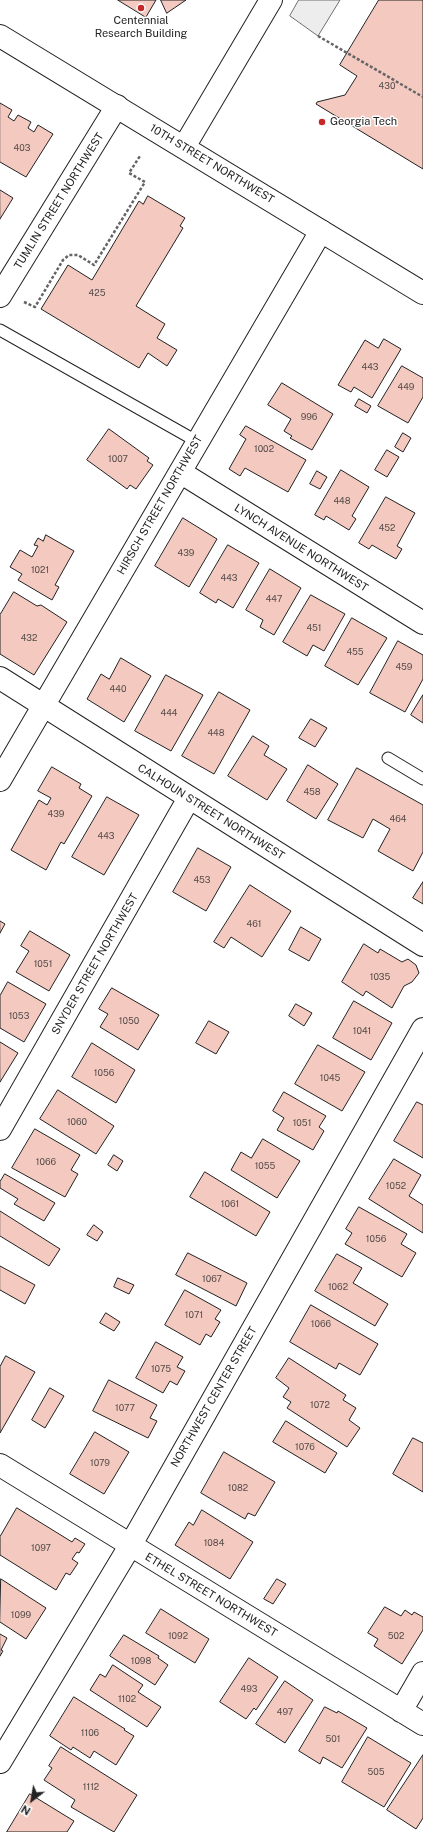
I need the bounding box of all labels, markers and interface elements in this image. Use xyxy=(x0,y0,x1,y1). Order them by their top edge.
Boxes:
marker: Centennial Research Building xyxy=(136,3,146,13)
place label: Centennial Research Building xyxy=(95,14,187,40)
house number: 430 xyxy=(379,81,395,91)
place label: Georgia Tech xyxy=(330,115,397,129)
marker: Georgia Tech xyxy=(317,117,327,127)
street label: 10TH STREET NORTHWEST xyxy=(147,122,277,206)
street label: TUMLIN STREET NORTHWEST xyxy=(11,130,107,272)
house number: 403 xyxy=(14,143,30,153)
house number: 425 xyxy=(89,288,105,298)
house number: 443 xyxy=(362,362,378,372)
house number: 449 xyxy=(398,382,414,392)
house number: 996 xyxy=(301,412,317,422)
street label: HIRSCH STREET NORTHWEST xyxy=(115,433,205,577)
house number: 1002 xyxy=(254,444,274,454)
house number: 1007 xyxy=(108,454,128,464)
house number: 448 xyxy=(333,496,351,506)
street label: LYNCH AVENUE NORTHWEST xyxy=(232,501,370,595)
house number: 452 xyxy=(379,523,395,533)
house number: 439 xyxy=(178,548,194,558)
house number: 1021 xyxy=(31,565,49,575)
house number: 443 xyxy=(221,573,237,583)
house number: 447 xyxy=(266,594,282,604)
house number: 451 xyxy=(306,623,322,633)
house number: 432 xyxy=(21,633,37,643)
house number: 455 xyxy=(346,647,364,657)
house number: 459 xyxy=(396,662,412,672)
house number: 440 xyxy=(110,684,126,694)
house number: 444 xyxy=(161,708,177,718)
house number: 448 xyxy=(207,728,225,738)
street label: CALHOUN STREET NORTHWEST xyxy=(135,761,287,863)
house number: 458 xyxy=(303,787,321,797)
house number: 439 xyxy=(48,809,64,819)
house number: 464 xyxy=(390,814,406,824)
house number: 443 xyxy=(98,831,114,841)
house number: 453 xyxy=(193,875,211,885)
street label: SNYDER STREET NORTHWEST xyxy=(49,891,141,1037)
house number: 461 xyxy=(247,919,261,929)
house number: 1051 xyxy=(34,959,52,969)
house number: 1035 xyxy=(370,972,390,982)
house number: 1053 xyxy=(9,1011,29,1021)
house number: 1050 xyxy=(119,1016,139,1026)
house number: 1041 xyxy=(353,1026,371,1036)
house number: 1056 xyxy=(94,1068,114,1078)
house number: 1045 xyxy=(320,1073,340,1083)
house number: 1060 xyxy=(67,1117,87,1127)
house number: 1051 xyxy=(293,1118,311,1128)
house number: 1066 xyxy=(36,1157,56,1167)
house number: 1055 xyxy=(255,1161,275,1171)
house number: 1052 xyxy=(386,1181,406,1191)
house number: 1061 xyxy=(221,1199,239,1209)
house number: 1056 xyxy=(366,1234,386,1244)
house number: 1067 xyxy=(202,1274,222,1284)
house number: 1062 xyxy=(328,1282,348,1292)
house number: 1071 xyxy=(185,1310,203,1320)
house number: 1066 xyxy=(311,1319,331,1329)
street label: NORTHWEST CENTER STREET xyxy=(168,1324,260,1470)
house number: 1075 xyxy=(151,1364,171,1374)
house number: 1072 xyxy=(310,1400,330,1410)
house number: 1077 xyxy=(115,1403,135,1413)
house number: 1076 xyxy=(295,1442,315,1452)
house number: 1079 xyxy=(90,1458,110,1468)
house number: 1082 xyxy=(228,1483,248,1493)
house number: 1084 xyxy=(204,1538,224,1548)
house number: 1097 xyxy=(31,1543,51,1553)
street label: ETHEL STREET NORTHWEST xyxy=(143,1550,279,1640)
house number: 1099 xyxy=(11,1610,31,1620)
house number: 1092 xyxy=(168,1631,188,1641)
house number: 502 xyxy=(388,1631,404,1641)
house number: 1098 xyxy=(131,1656,151,1666)
house number: 493 xyxy=(241,1684,257,1694)
house number: 1102 xyxy=(118,1694,136,1704)
house number: 497 xyxy=(277,1707,293,1717)
house number: 1106 xyxy=(81,1728,99,1738)
house number: 501 xyxy=(326,1734,340,1744)
house number: 505 xyxy=(367,1767,385,1777)
north arrow xyxy=(12,1780,52,1820)
house number: 1112 xyxy=(83,1782,99,1792)
text: N xyxy=(19,1803,33,1818)

